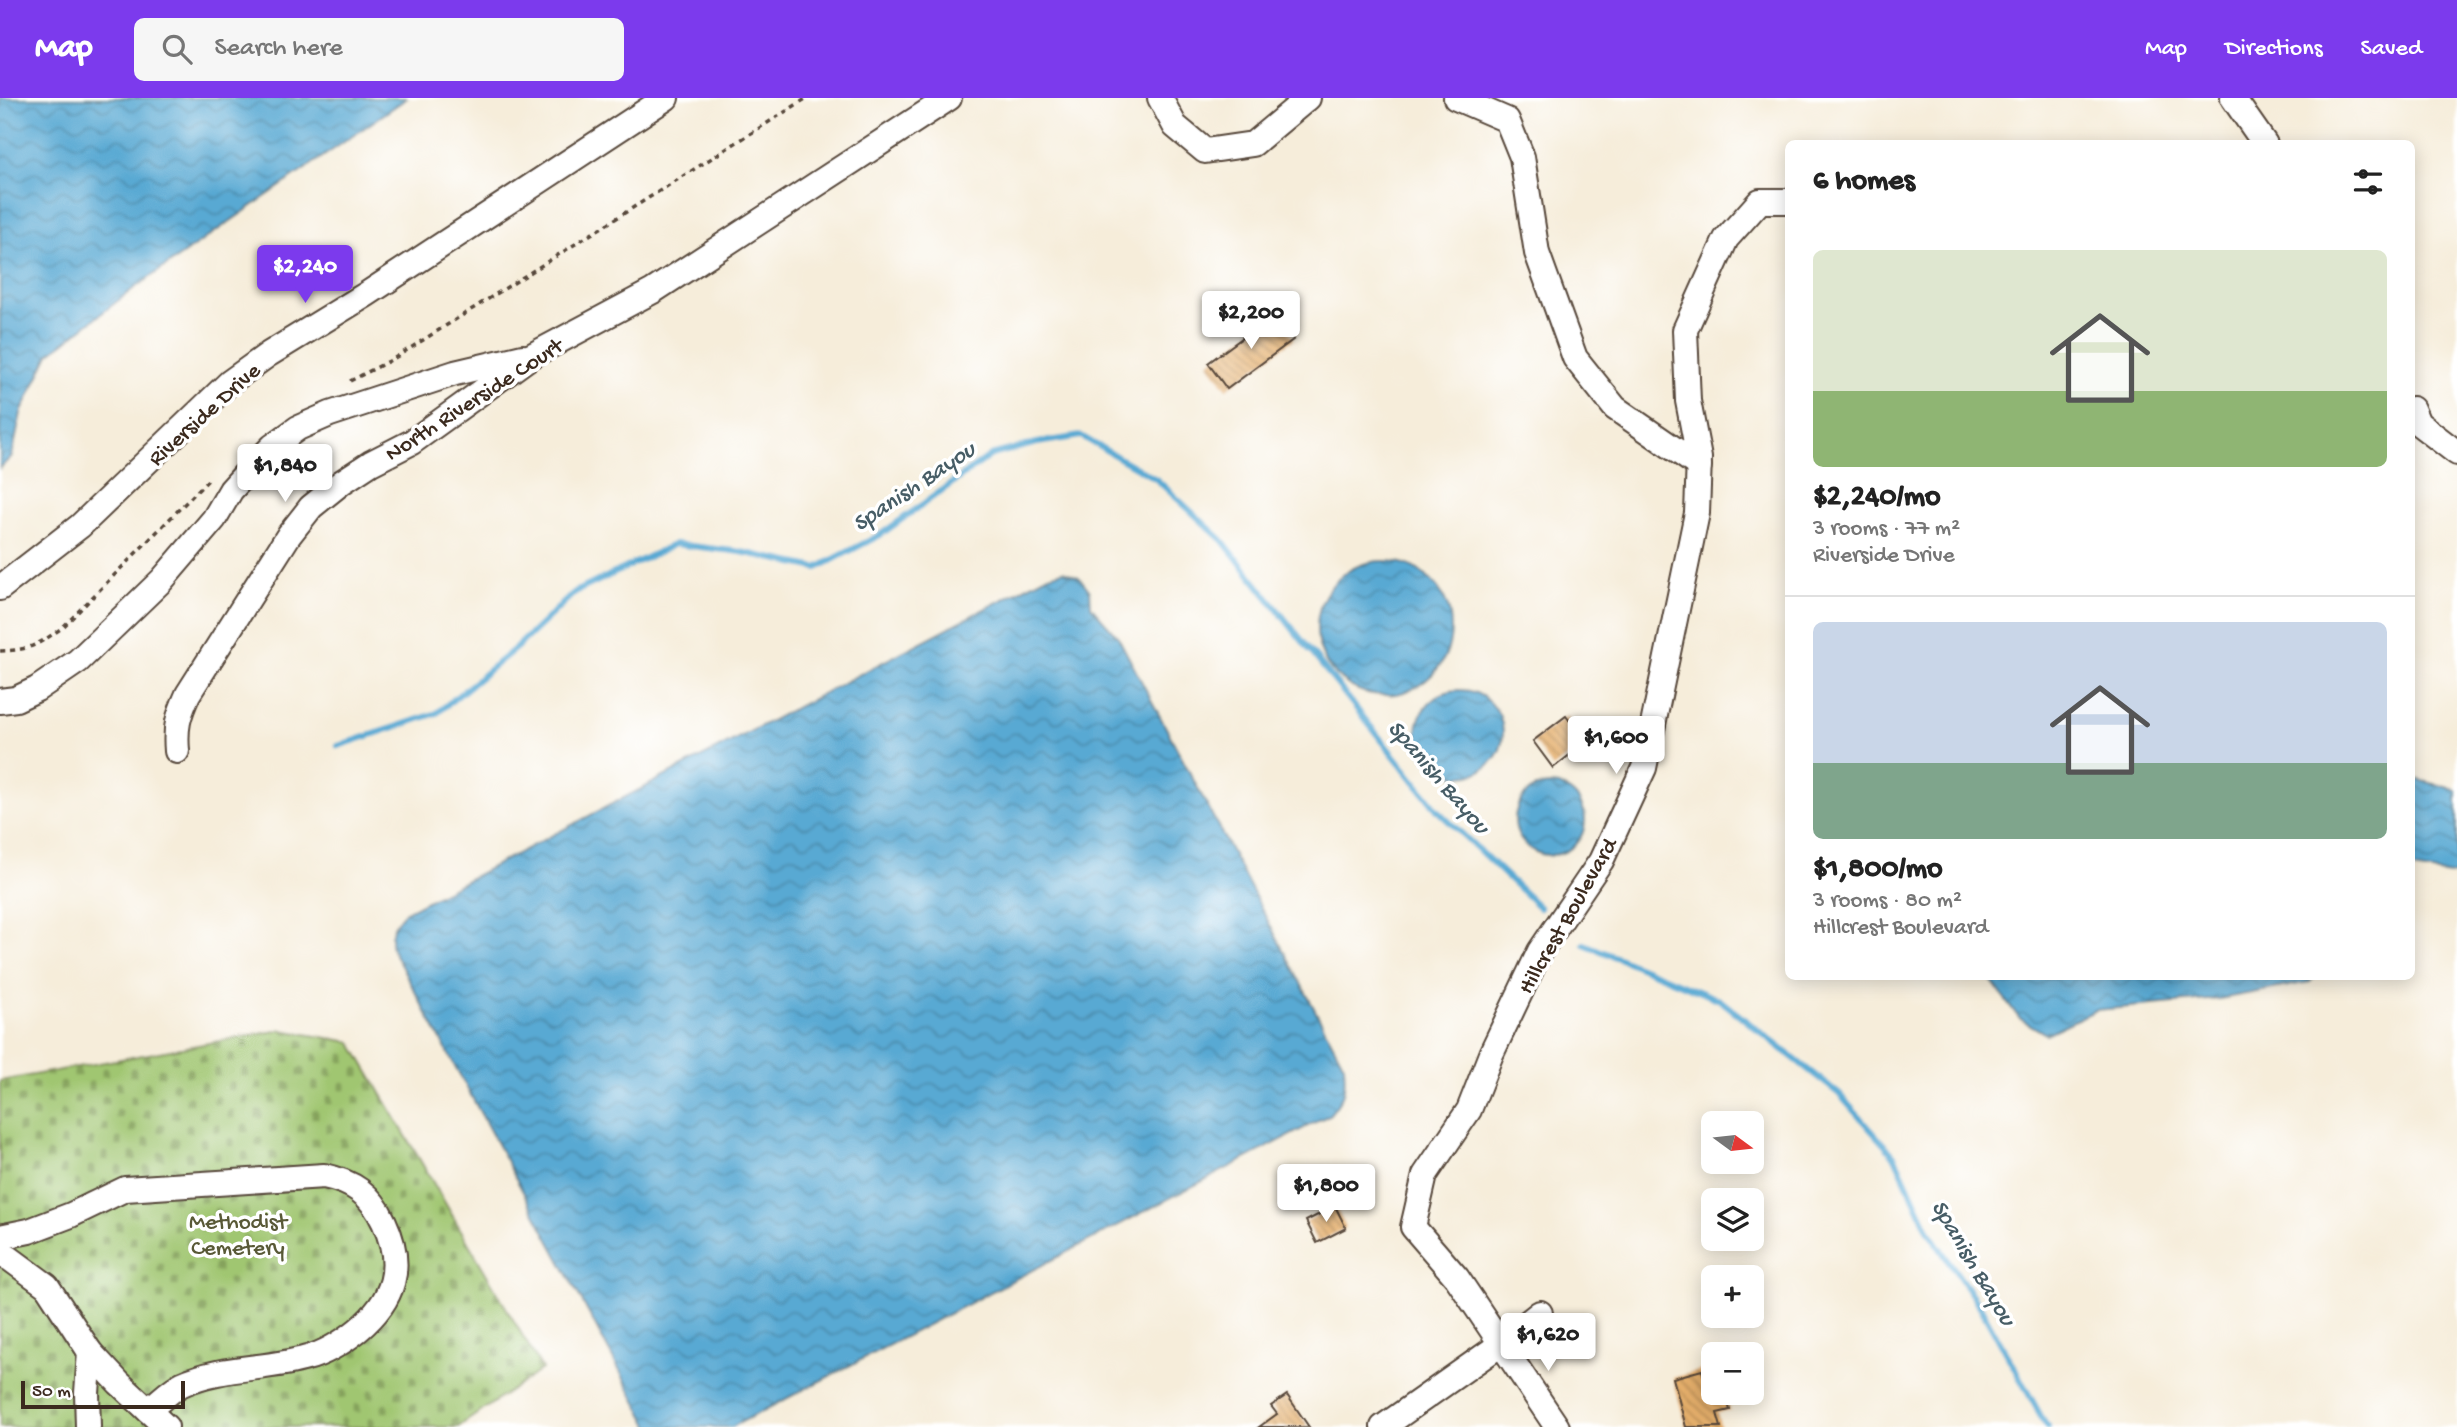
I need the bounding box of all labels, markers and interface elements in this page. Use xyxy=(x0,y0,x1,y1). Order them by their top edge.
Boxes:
search box xyxy=(134,18,624,81)
text: Map xyxy=(35,30,92,68)
icon: search xyxy=(158,30,196,68)
text: Search here xyxy=(214,34,343,65)
text: Map xyxy=(2145,35,2187,64)
text: Directions xyxy=(2225,35,2323,64)
text: Saved xyxy=(2361,35,2422,64)
icon: filters xyxy=(2349,163,2387,201)
text: 6 homes xyxy=(1813,165,1915,200)
pin: $2,240 xyxy=(248,246,362,305)
text: $2,240 xyxy=(273,254,337,281)
pin: $2,200 xyxy=(1194,292,1308,351)
icon: home xyxy=(2037,295,2163,421)
text: $2,200 xyxy=(1218,300,1284,327)
street label: North Riverside Court xyxy=(381,333,570,468)
street label: Riverside Drive xyxy=(144,357,268,473)
water label: Spanish Bayou xyxy=(848,435,983,539)
pin: $1,840 xyxy=(228,444,342,504)
text: $1,840 xyxy=(253,453,317,480)
text: $2,240/mo xyxy=(1813,481,1941,516)
text: 3 rooms · 77 m² xyxy=(1813,516,1960,543)
text: Riverside Drive xyxy=(1813,543,1955,570)
icon: home xyxy=(2037,667,2163,793)
water label: Spanish Bayou xyxy=(1380,715,1496,842)
pin: $1,600 xyxy=(1559,716,1673,776)
text: $1,600 xyxy=(1584,725,1648,752)
street label: Hillcrest Boulevard xyxy=(1514,833,1625,999)
text: $1,800/mo xyxy=(1813,853,1943,888)
text: 3 rooms · 80 m² xyxy=(1813,888,1962,915)
text: Hillcrest Boulevard xyxy=(1813,915,1988,942)
north arrow xyxy=(1701,1111,1764,1174)
map controls xyxy=(1701,1111,1764,1405)
pin: $1,800 xyxy=(1269,1164,1383,1224)
text: $1,800 xyxy=(1293,1173,1359,1200)
button: layers xyxy=(1701,1188,1764,1251)
water label: Spanish Bayou xyxy=(1923,1196,2022,1333)
park label: Methodist Cemetery xyxy=(189,1210,289,1263)
button: + xyxy=(1701,1265,1764,1328)
pin: $1,620 xyxy=(1491,1314,1605,1373)
text: $1,620 xyxy=(1517,1322,1579,1349)
button: − xyxy=(1701,1342,1764,1405)
scale bar xyxy=(21,1378,186,1410)
text: 50 m xyxy=(32,1381,71,1404)

